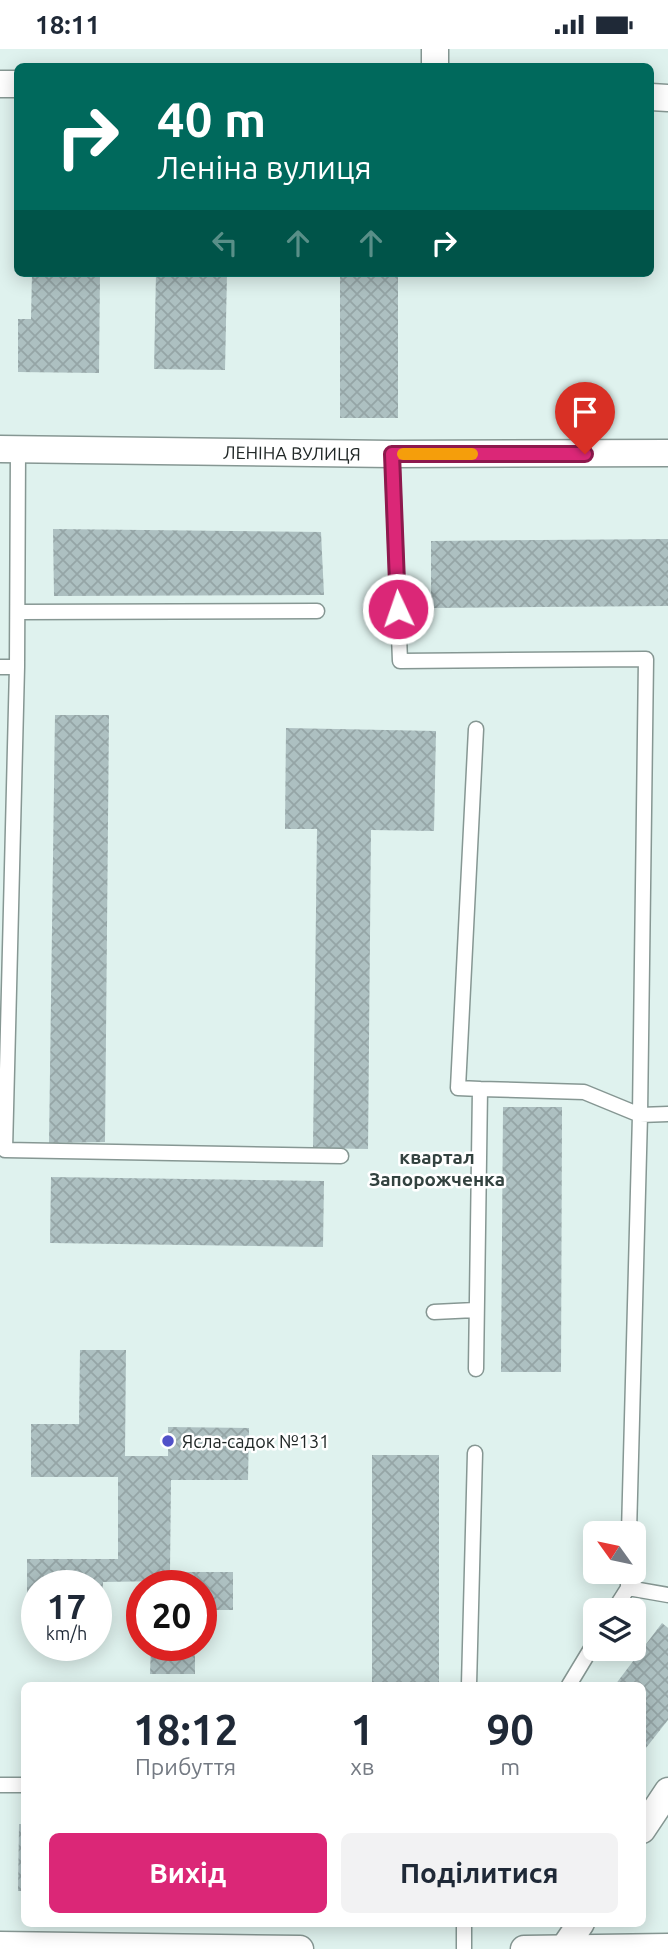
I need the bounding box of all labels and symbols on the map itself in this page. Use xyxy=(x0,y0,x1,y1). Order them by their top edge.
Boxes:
pin xyxy=(555,382,615,454)
street label: ЛЕНІНА ВУЛИЦЯ xyxy=(223,442,361,464)
position arrow xyxy=(361,572,435,646)
district label: квартал Запорожченка xyxy=(369,1146,505,1190)
place label: Ясла-садок №131 xyxy=(182,1431,329,1451)
marker: Ясла-садок №131 xyxy=(160,1433,176,1449)
north arrow xyxy=(583,1521,646,1584)
speed limit sign: 20 xyxy=(126,1570,217,1661)

